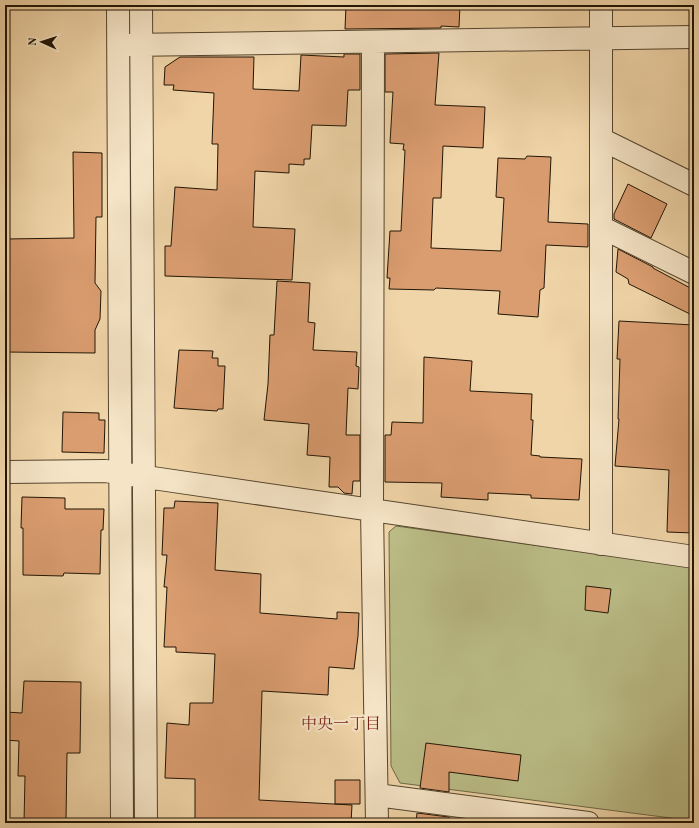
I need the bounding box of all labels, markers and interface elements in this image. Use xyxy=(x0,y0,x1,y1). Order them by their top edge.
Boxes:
north arrow xyxy=(22,22,62,62)
text: N xyxy=(26,37,41,46)
district label: 中央一丁目 xyxy=(301,714,381,736)

